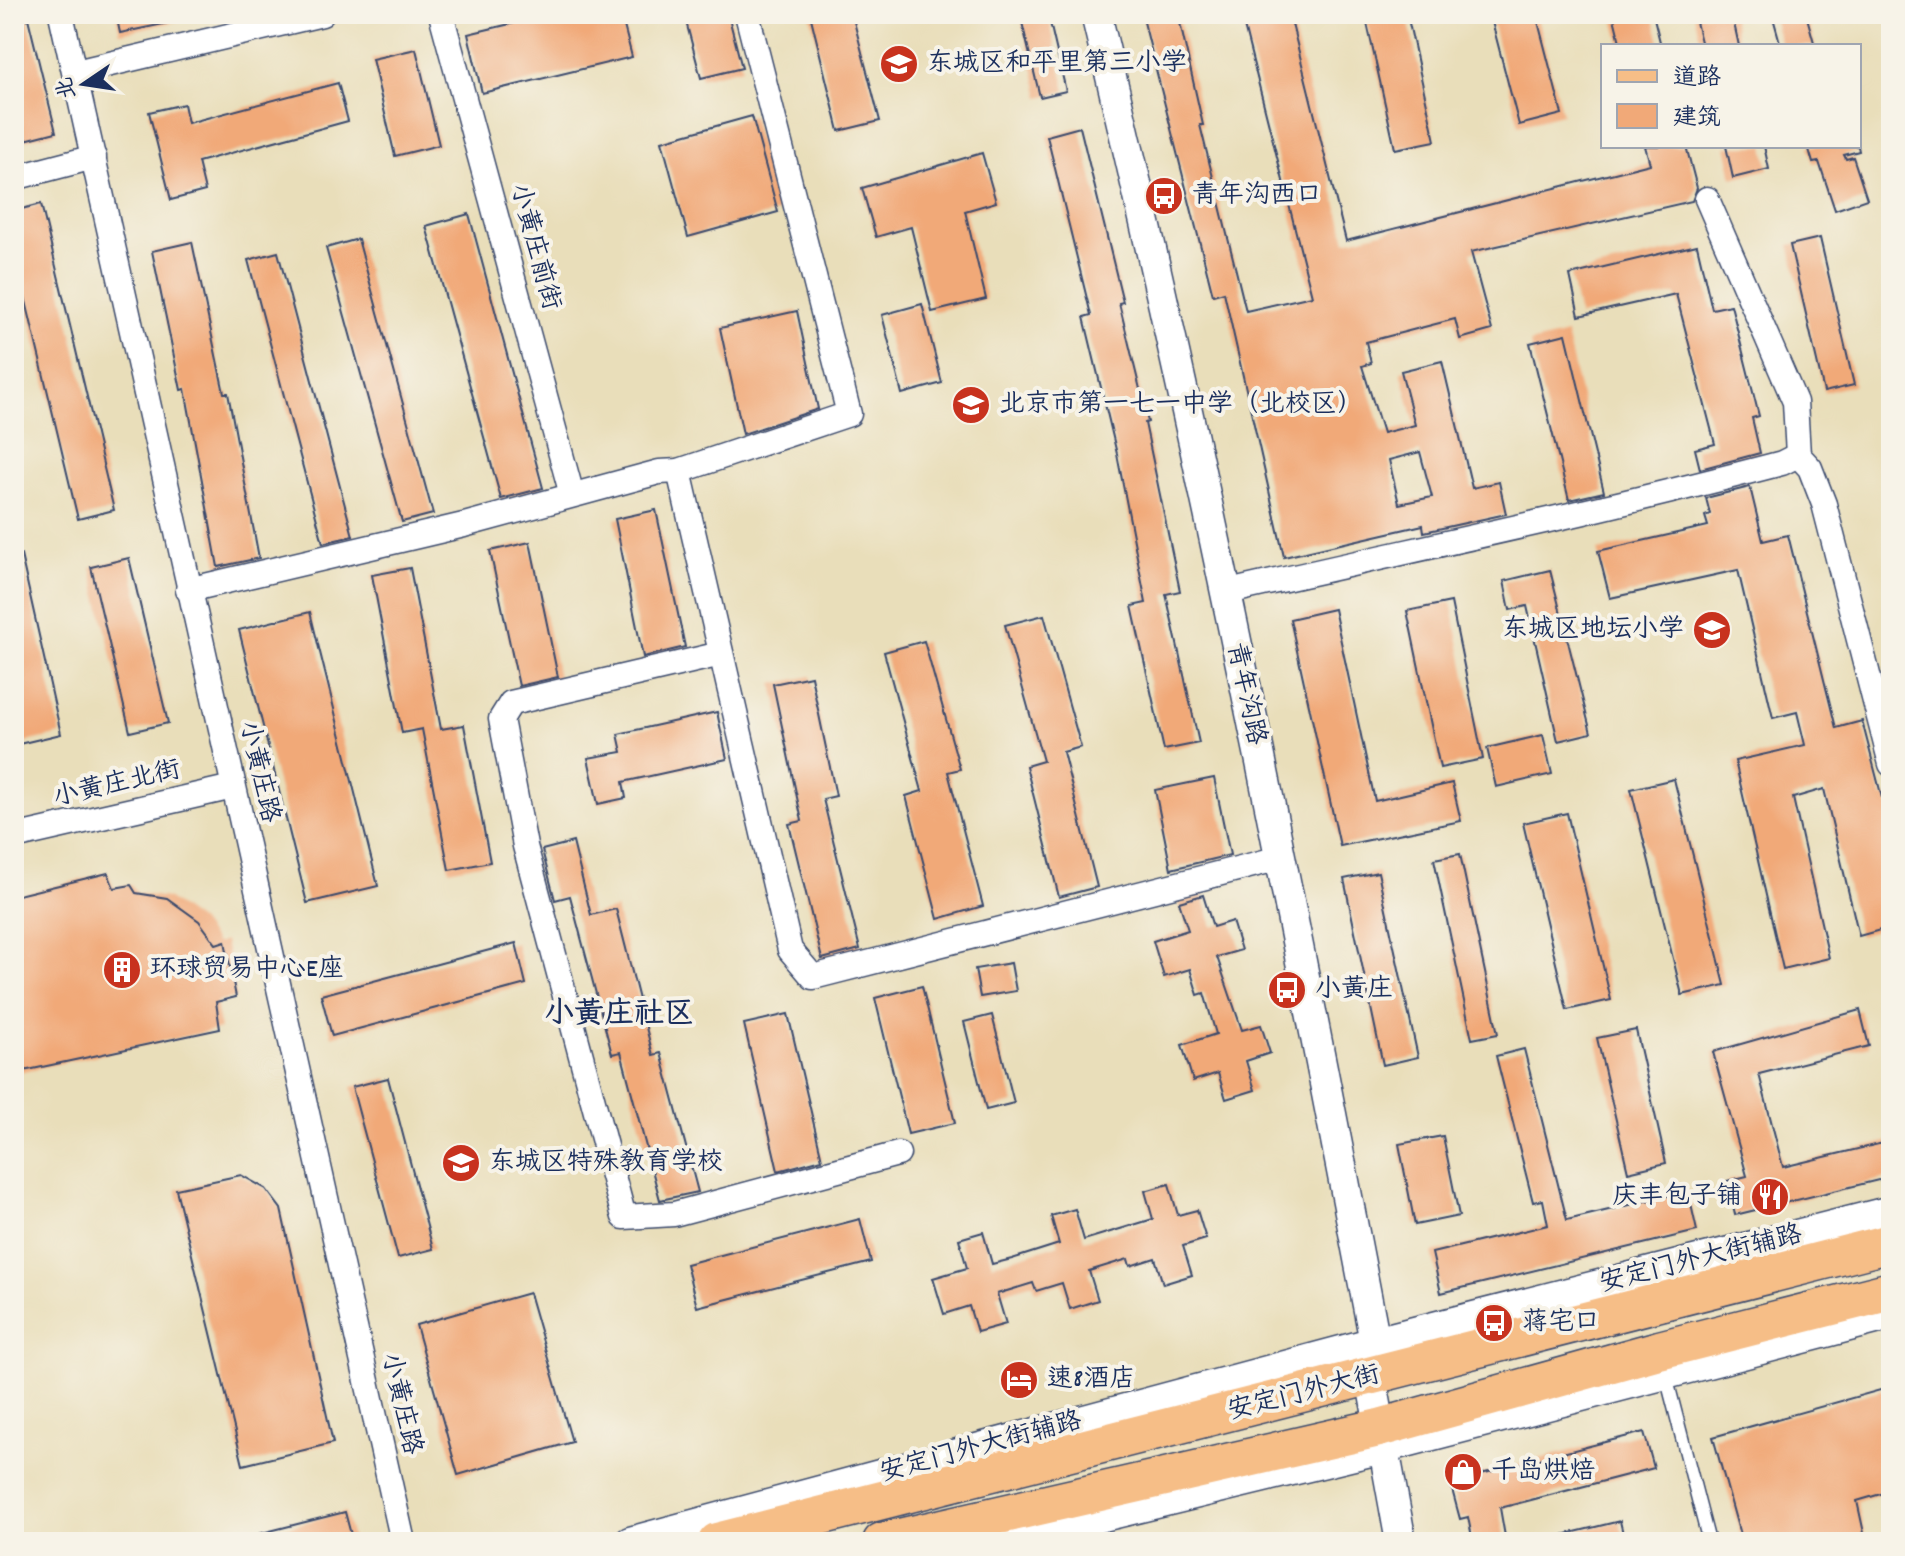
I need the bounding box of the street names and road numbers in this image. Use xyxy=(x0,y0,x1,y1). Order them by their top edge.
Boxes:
street label: 小黄庄前街 xyxy=(499,179,569,315)
street label: 青年沟路 xyxy=(1216,639,1274,749)
street label: 小黄庄路 xyxy=(228,717,288,827)
street label: 小黄庄北街 xyxy=(49,752,185,818)
street label: 安定门外大街辅路 xyxy=(1596,1217,1806,1303)
street label: 小黄庄路 xyxy=(370,1349,430,1459)
street label: 安定门外大街 xyxy=(1224,1357,1384,1431)
street label: 安定门外大街辅路 xyxy=(876,1403,1086,1493)

